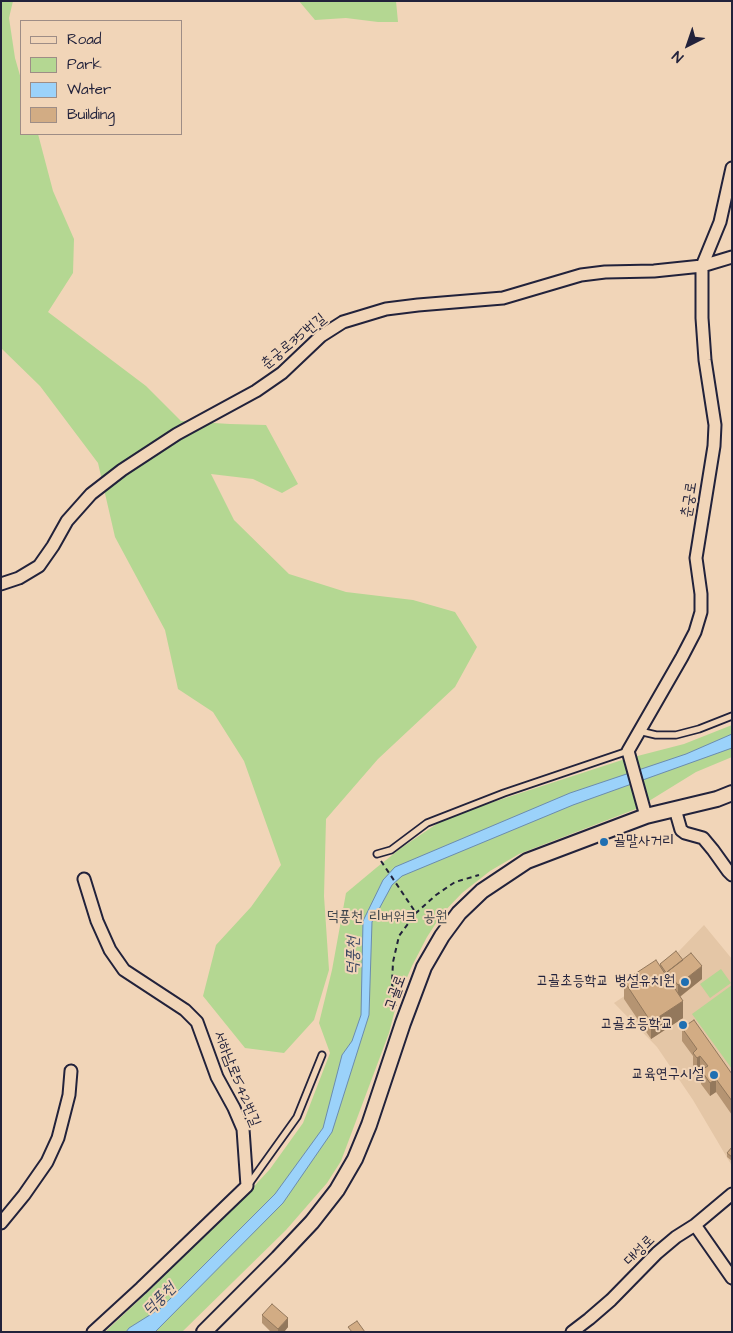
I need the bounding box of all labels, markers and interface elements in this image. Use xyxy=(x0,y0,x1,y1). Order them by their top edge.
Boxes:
legend xyxy=(20,20,182,135)
north arrow xyxy=(663,20,713,70)
text: Road xyxy=(67,29,101,50)
text: N xyxy=(668,46,688,67)
text: Park xyxy=(67,54,102,75)
text: Water xyxy=(67,79,111,100)
text: Building xyxy=(67,104,115,125)
street label: 춘궁로35번길 xyxy=(258,310,330,374)
street label: 춘궁로 xyxy=(678,481,702,519)
place label: 골말사거리 xyxy=(614,833,674,851)
marker: 골말사거리 xyxy=(598,836,610,848)
park label: 덕풍천 리버워크 공원 xyxy=(327,909,447,927)
water label: 덕풍천 xyxy=(344,937,364,975)
street label: 고골로 xyxy=(381,973,411,1013)
place label: 고골초등학교 병설유치원 xyxy=(536,973,675,991)
marker: 고골초등학교 병설유치원 xyxy=(679,976,691,988)
place label: 고골초등학교 xyxy=(601,1016,673,1034)
marker: 고골초등학교 xyxy=(677,1019,689,1031)
street label: 서하남로542번길 xyxy=(209,1028,263,1130)
place label: 교육연구시설 xyxy=(632,1066,704,1084)
marker: 교육연구시설 xyxy=(708,1069,720,1081)
street label: 대성로 xyxy=(621,1232,659,1270)
water label: 덕풍천 xyxy=(140,1280,180,1320)

